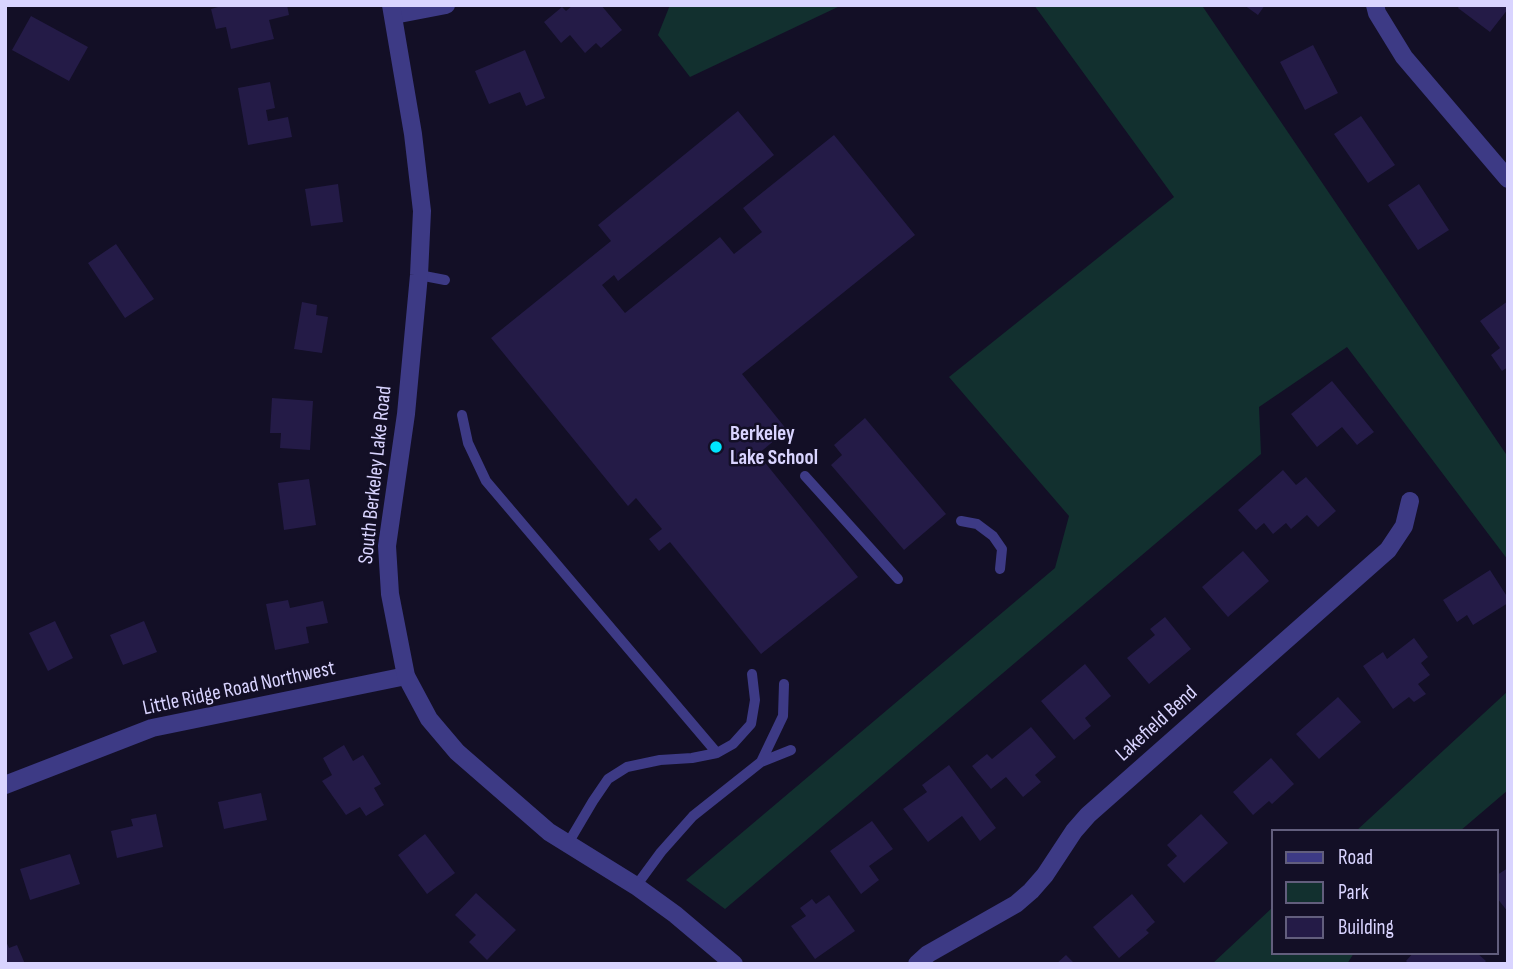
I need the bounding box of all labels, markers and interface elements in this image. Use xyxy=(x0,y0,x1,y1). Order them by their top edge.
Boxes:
street label: South Berkeley Lake Road xyxy=(354,385,398,565)
place label: Berkeley Lake School xyxy=(730,422,818,472)
marker: Berkeley Lake School xyxy=(708,439,724,455)
street label: Little Ridge Road Northwest xyxy=(140,656,338,722)
street label: Lakefield Bend xyxy=(1111,681,1203,767)
legend xyxy=(1272,829,1499,955)
text: Road xyxy=(1338,845,1373,870)
text: Park xyxy=(1338,880,1369,905)
text: Building xyxy=(1338,915,1394,940)

